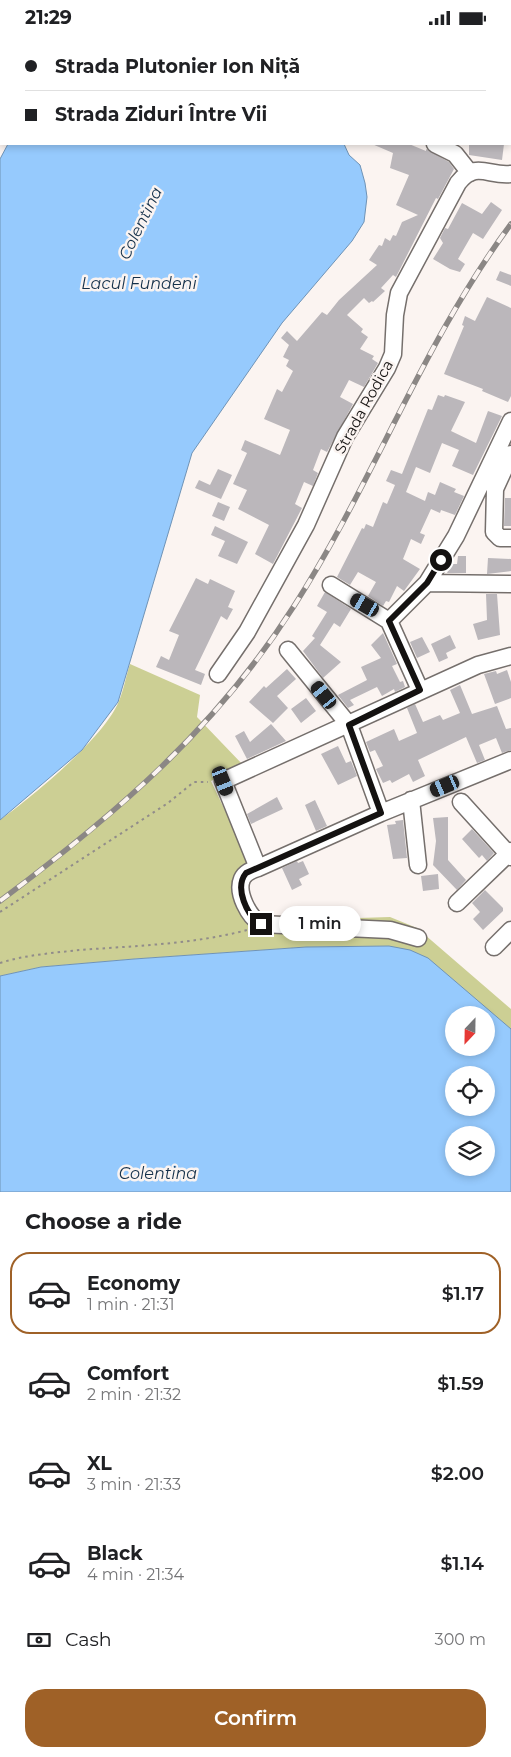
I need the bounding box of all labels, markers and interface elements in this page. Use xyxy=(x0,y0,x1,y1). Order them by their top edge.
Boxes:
text: 21:29 xyxy=(25,6,72,29)
text: Strada Plutonier Ion Niță xyxy=(55,55,300,78)
text: Strada Ziduri Între Vii xyxy=(55,103,267,126)
water label: Colentina xyxy=(115,184,166,263)
water label: Lacul Fundeni xyxy=(81,274,197,293)
street label: Strada Rodica xyxy=(330,357,397,457)
route start xyxy=(430,549,452,571)
car xyxy=(348,591,381,619)
car xyxy=(308,679,339,711)
car xyxy=(210,764,235,798)
car xyxy=(428,773,461,799)
callout: 1 min xyxy=(278,907,361,941)
route end xyxy=(250,913,272,935)
text: 1 min xyxy=(299,914,341,933)
north arrow xyxy=(445,1006,495,1056)
map controls xyxy=(445,1006,495,1176)
button: locate xyxy=(445,1066,495,1116)
button: layers xyxy=(445,1126,495,1176)
water label: Colentina xyxy=(119,1164,197,1183)
text: Choose a ride xyxy=(25,1208,182,1235)
icon: car xyxy=(27,1271,72,1316)
text: Economy xyxy=(87,1272,180,1295)
text: $1.17 xyxy=(442,1282,484,1305)
text: 1 min · 21:31 xyxy=(87,1295,175,1314)
icon: car xyxy=(27,1361,72,1406)
text: Comfort xyxy=(87,1362,169,1385)
text: $1.59 xyxy=(437,1372,484,1395)
text: 2 min · 21:32 xyxy=(87,1385,181,1404)
icon: car xyxy=(27,1451,72,1496)
text: XL xyxy=(87,1452,112,1475)
text: $2.00 xyxy=(431,1462,484,1485)
text: 3 min · 21:33 xyxy=(87,1475,181,1494)
icon: car xyxy=(27,1541,72,1586)
text: Black xyxy=(87,1542,143,1565)
text: $1.14 xyxy=(441,1552,484,1575)
text: 4 min · 21:34 xyxy=(87,1565,184,1584)
icon: cash xyxy=(25,1626,53,1654)
text: Cash xyxy=(65,1628,112,1651)
text: 300 m xyxy=(435,1630,486,1649)
button: Confirm xyxy=(25,1689,486,1747)

